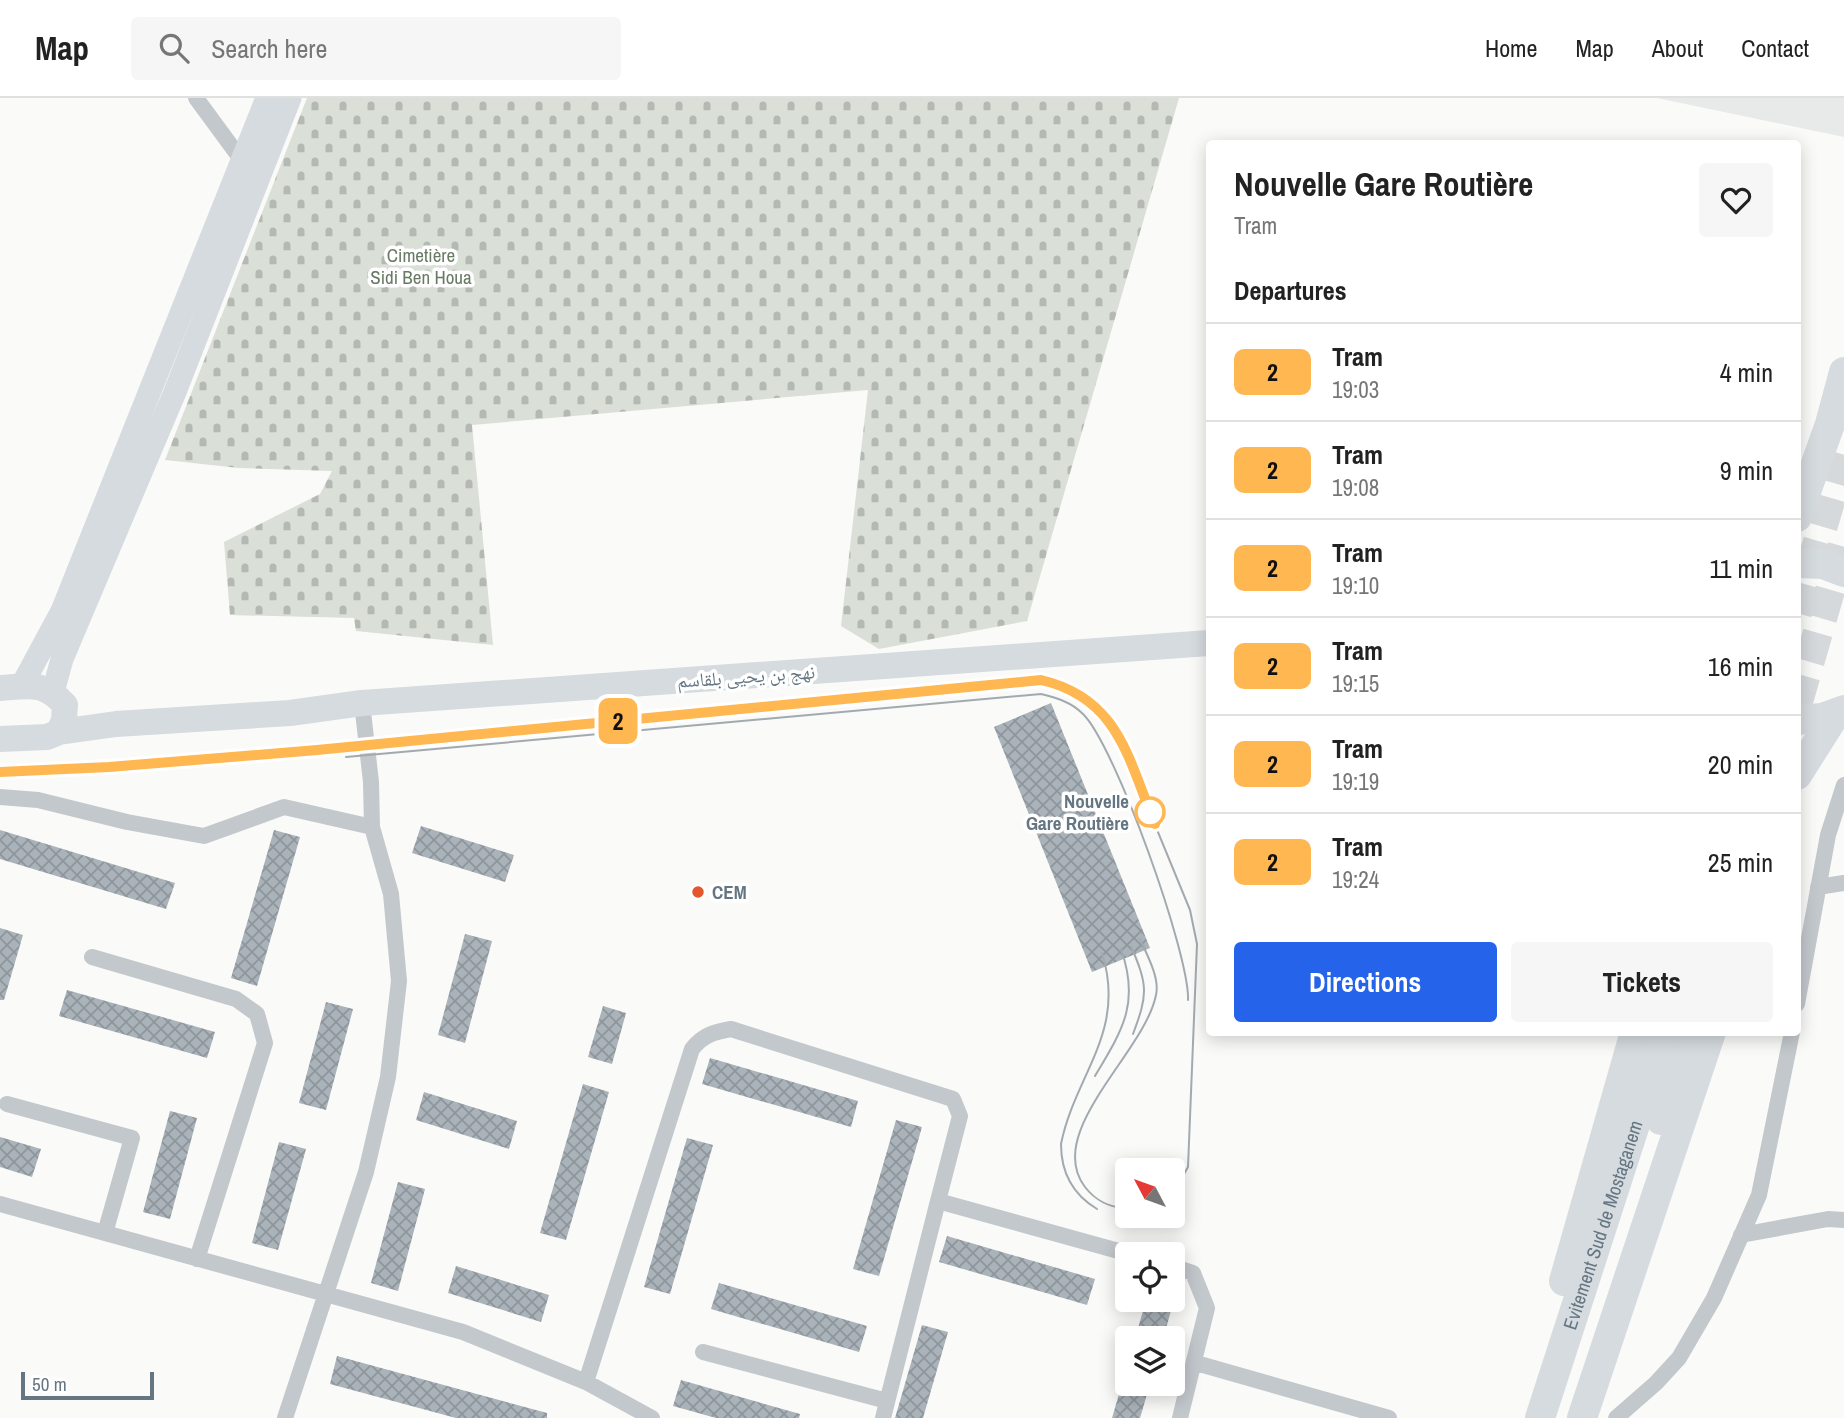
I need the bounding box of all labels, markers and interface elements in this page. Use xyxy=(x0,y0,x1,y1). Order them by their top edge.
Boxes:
search box xyxy=(131,17,621,80)
text: Map xyxy=(35,26,89,70)
icon: search xyxy=(155,29,193,67)
text: Search here xyxy=(211,31,327,66)
text: Home xyxy=(1485,32,1537,64)
text: Map xyxy=(1575,32,1614,64)
text: About xyxy=(1652,32,1703,64)
text: Contact xyxy=(1741,32,1809,64)
text: Nouvelle Gare Routière xyxy=(1234,162,1533,206)
button: heart xyxy=(1699,163,1773,237)
text: Tram xyxy=(1234,210,1277,241)
park label: Cimetière Sidi Ben Houa xyxy=(370,242,472,290)
text: Departures xyxy=(1234,273,1347,308)
text: Tram xyxy=(1332,339,1383,374)
text: 4 min xyxy=(1720,355,1773,390)
text: 2 xyxy=(1267,356,1278,388)
text: 19:03 xyxy=(1332,374,1379,405)
text: Tram xyxy=(1332,437,1383,472)
text: 9 min xyxy=(1720,453,1773,488)
text: 2 xyxy=(1267,454,1278,486)
text: 19:08 xyxy=(1332,472,1379,503)
text: Tram xyxy=(1332,535,1383,570)
text: 11 min xyxy=(1709,551,1773,586)
text: 2 xyxy=(1267,552,1278,584)
text: 19:10 xyxy=(1332,570,1379,601)
text: Tram xyxy=(1332,633,1383,668)
text: 16 min xyxy=(1708,649,1773,684)
text: 2 xyxy=(1267,650,1278,682)
street label: نهج بن يحيى بلقاسم xyxy=(676,658,816,694)
text: 19:15 xyxy=(1332,668,1379,699)
line badge: 2 xyxy=(595,698,641,744)
text: 2 xyxy=(613,705,623,737)
text: Tram xyxy=(1332,731,1383,766)
text: 20 min xyxy=(1708,747,1773,782)
text: 2 xyxy=(1267,748,1278,780)
text: 19:19 xyxy=(1332,766,1379,797)
place label: Nouvelle Gare Routière xyxy=(1026,788,1129,836)
marker: Nouvelle Gare Routière xyxy=(1135,797,1165,827)
text: Tram xyxy=(1332,829,1383,864)
text: 25 min xyxy=(1708,845,1773,880)
text: 2 xyxy=(1267,846,1278,878)
text: 19:24 xyxy=(1332,864,1379,895)
place label: CEM xyxy=(712,879,747,905)
marker: CEM xyxy=(690,884,706,900)
button: Directions xyxy=(1234,942,1497,1022)
button: Tickets xyxy=(1511,942,1773,1022)
street label: Evitement Sud de Mostaganem xyxy=(1557,1117,1649,1333)
north arrow xyxy=(1115,1158,1185,1228)
map controls xyxy=(1115,1158,1185,1396)
button: locate xyxy=(1115,1242,1185,1312)
button: layers xyxy=(1115,1326,1185,1396)
scale bar xyxy=(21,1369,154,1401)
text: 50 m xyxy=(32,1371,67,1397)

